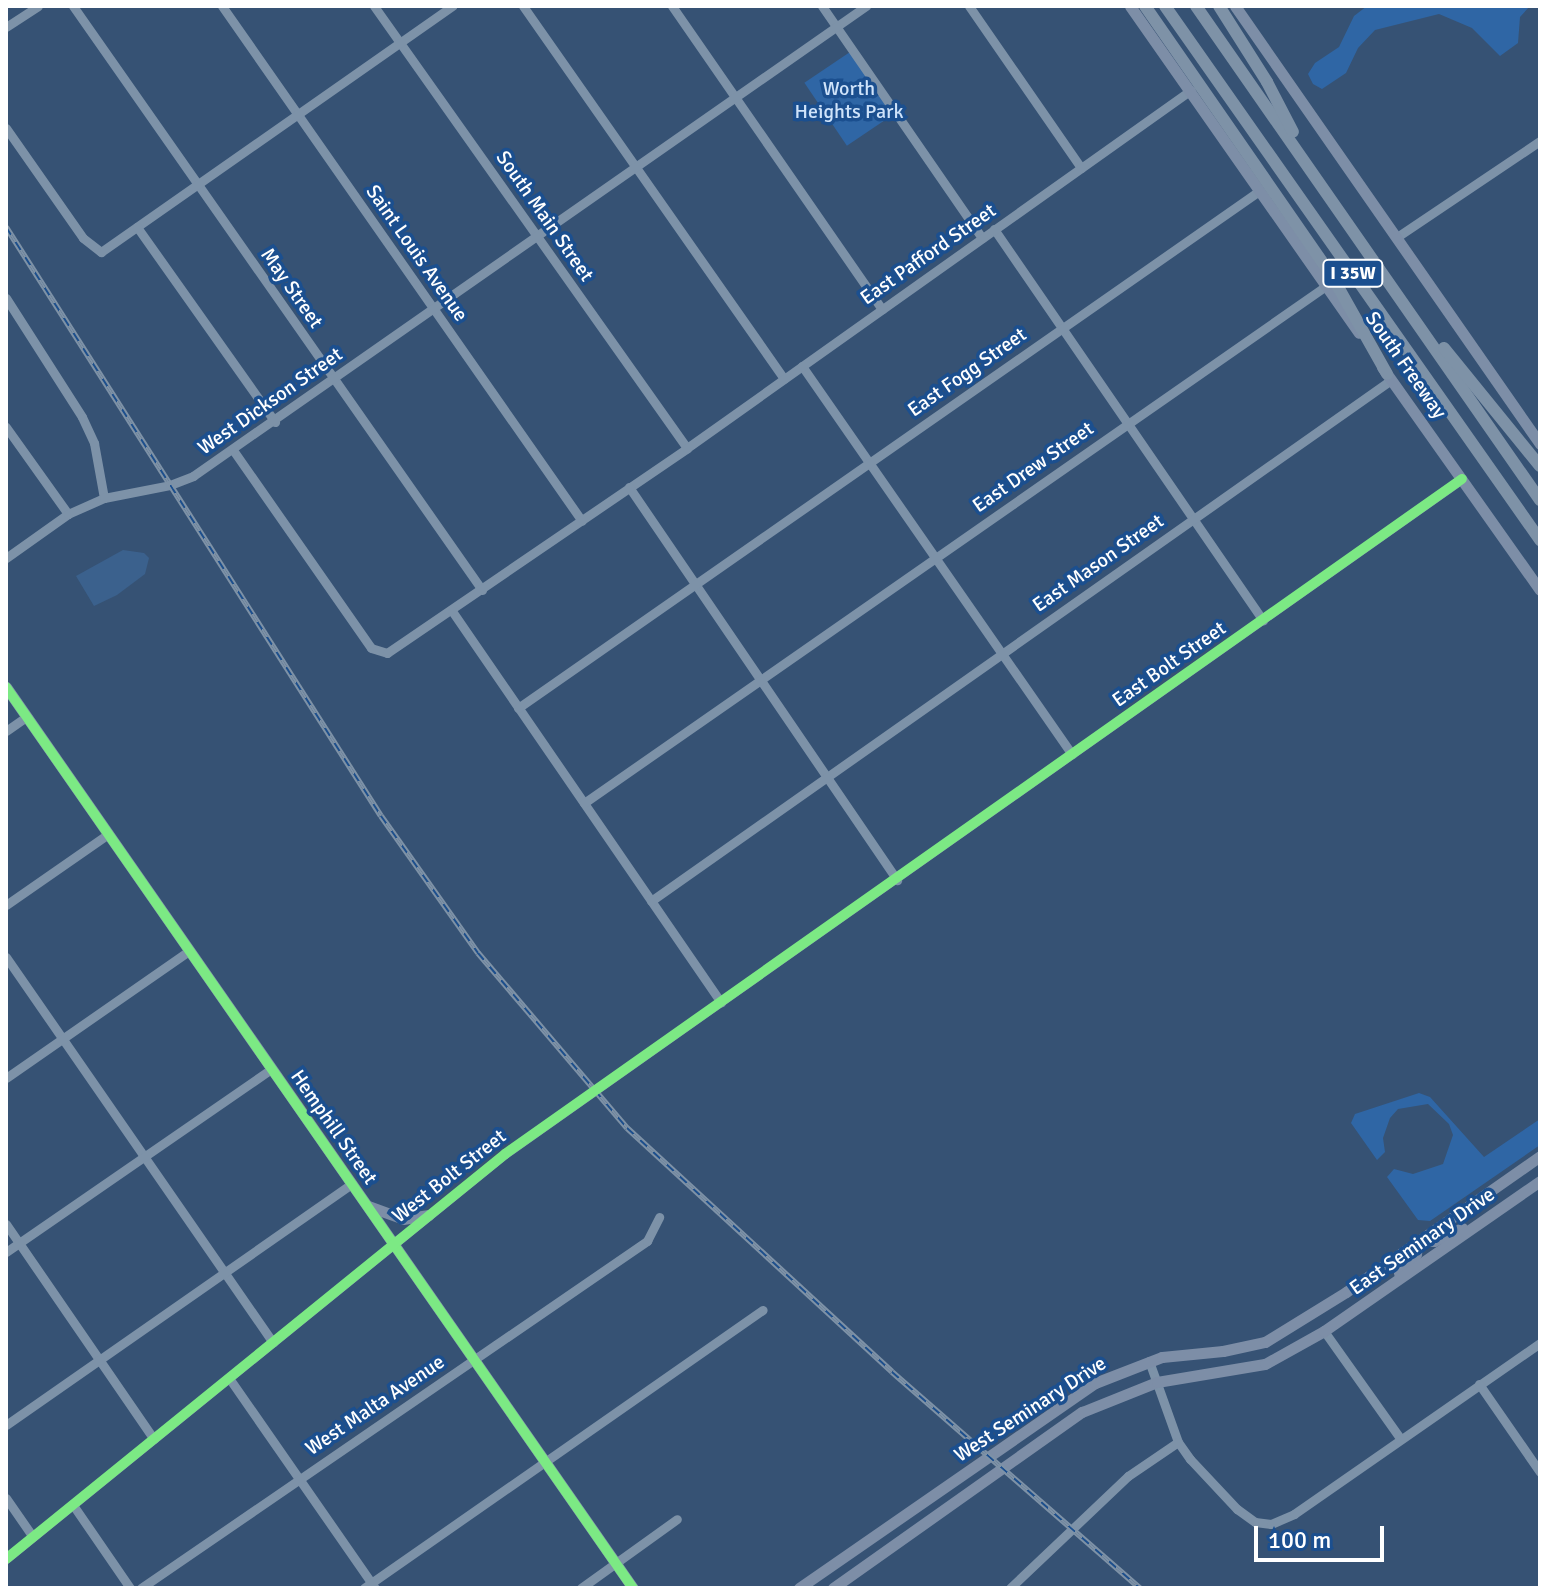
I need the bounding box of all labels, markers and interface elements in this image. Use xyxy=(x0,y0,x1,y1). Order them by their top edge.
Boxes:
park label: Worth Heights Park xyxy=(795,76,903,123)
street label: South Main Street xyxy=(491,146,599,286)
street label: Saint Louis Avenue xyxy=(361,180,473,326)
street label: East Pafford Street xyxy=(856,198,1000,310)
street label: May Street xyxy=(256,243,328,333)
road number: I 35W xyxy=(1321,259,1385,287)
street label: South Freeway xyxy=(1360,307,1452,423)
street label: East Fogg Street xyxy=(903,322,1031,422)
street label: West Dickson Street xyxy=(193,342,347,460)
street label: East Drew Street xyxy=(968,416,1098,518)
street label: East Mason Street xyxy=(1028,509,1168,617)
street label: East Bolt Street xyxy=(1108,616,1230,712)
street label: Hemphill Street xyxy=(286,1065,382,1189)
street label: West Bolt Street xyxy=(387,1124,511,1228)
street label: East Seminary Drive xyxy=(1345,1182,1499,1300)
street label: West Malta Avenue xyxy=(301,1350,449,1460)
street label: West Seminary Drive xyxy=(950,1351,1110,1467)
scale bar xyxy=(1258,1510,1388,1560)
text: 100 m xyxy=(1268,1525,1331,1555)

